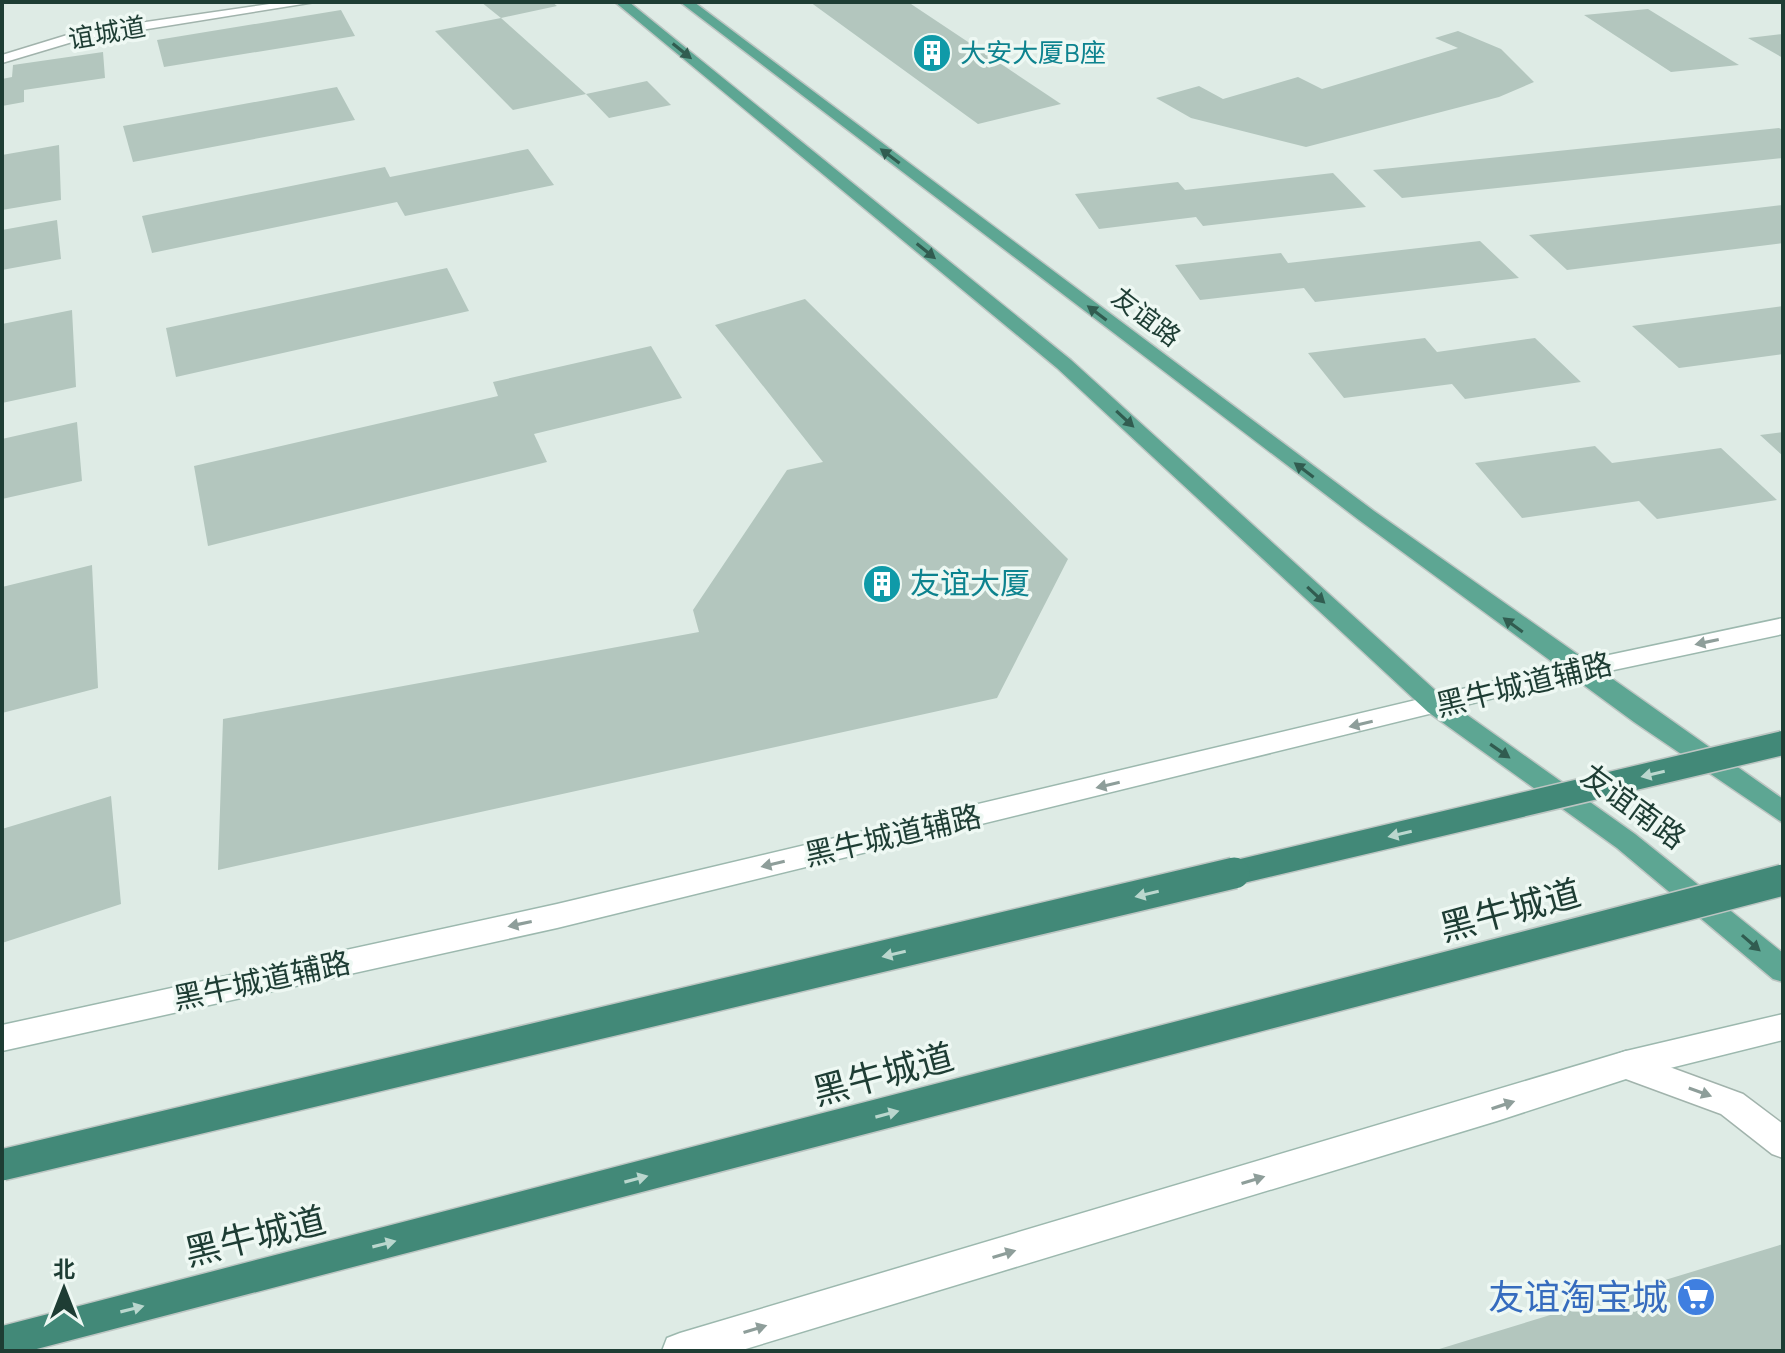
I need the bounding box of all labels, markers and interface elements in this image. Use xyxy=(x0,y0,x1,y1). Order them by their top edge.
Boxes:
street label: 谊城道 xyxy=(65,7,149,58)
building icon: 大安大厦B座 xyxy=(911,32,953,74)
place label: 大安大厦B座 xyxy=(960,33,1106,72)
one-way arrow xyxy=(671,42,691,59)
one-way arrow xyxy=(879,148,900,164)
one-way arrow xyxy=(916,242,936,259)
street label: 友谊路 xyxy=(1103,278,1189,356)
one-way arrow xyxy=(1086,305,1108,321)
one-way arrow xyxy=(1115,410,1134,428)
one-way arrow xyxy=(1294,463,1314,479)
place label: 友谊大厦 xyxy=(910,560,1030,606)
building icon: 友谊大厦 xyxy=(861,563,903,605)
one-way arrow xyxy=(1306,586,1325,604)
one-way arrow xyxy=(1503,617,1523,633)
one-way arrow xyxy=(1694,637,1719,649)
street label: 黑牛城道辅路 xyxy=(1431,640,1617,728)
one-way arrow xyxy=(1348,719,1373,731)
one-way arrow xyxy=(1490,743,1511,759)
street label: 友谊南路 xyxy=(1572,752,1696,860)
one-way arrow xyxy=(1640,768,1665,780)
one-way arrow xyxy=(1095,779,1120,791)
street label: 黑牛城道辅路 xyxy=(800,792,986,878)
one-way arrow xyxy=(1387,828,1412,841)
one-way arrow xyxy=(761,858,786,871)
street label: 黑牛城道 xyxy=(1433,864,1587,955)
one-way arrow xyxy=(1134,888,1159,901)
one-way arrow xyxy=(507,918,532,931)
one-way arrow xyxy=(1741,934,1761,951)
street label: 黑牛城道辅路 xyxy=(169,939,355,1021)
one-way arrow xyxy=(881,949,906,961)
street label: 黑牛城道 xyxy=(806,1028,960,1119)
one-way arrow xyxy=(1688,1086,1712,1099)
one-way arrow xyxy=(1491,1098,1515,1111)
one-way arrow xyxy=(875,1107,900,1119)
one-way arrow xyxy=(623,1173,648,1185)
one-way arrow xyxy=(1242,1173,1266,1186)
street label: 黑牛城道 xyxy=(178,1191,331,1280)
one-way arrow xyxy=(371,1238,396,1250)
one-way arrow xyxy=(993,1247,1017,1260)
north arrow xyxy=(24,1249,104,1329)
text: 北 xyxy=(53,1252,75,1286)
place label: 友谊淘宝城 xyxy=(1488,1269,1668,1324)
supermarket icon: 友谊淘宝城 xyxy=(1675,1276,1717,1318)
one-way arrow xyxy=(119,1302,144,1314)
one-way arrow xyxy=(744,1322,768,1335)

